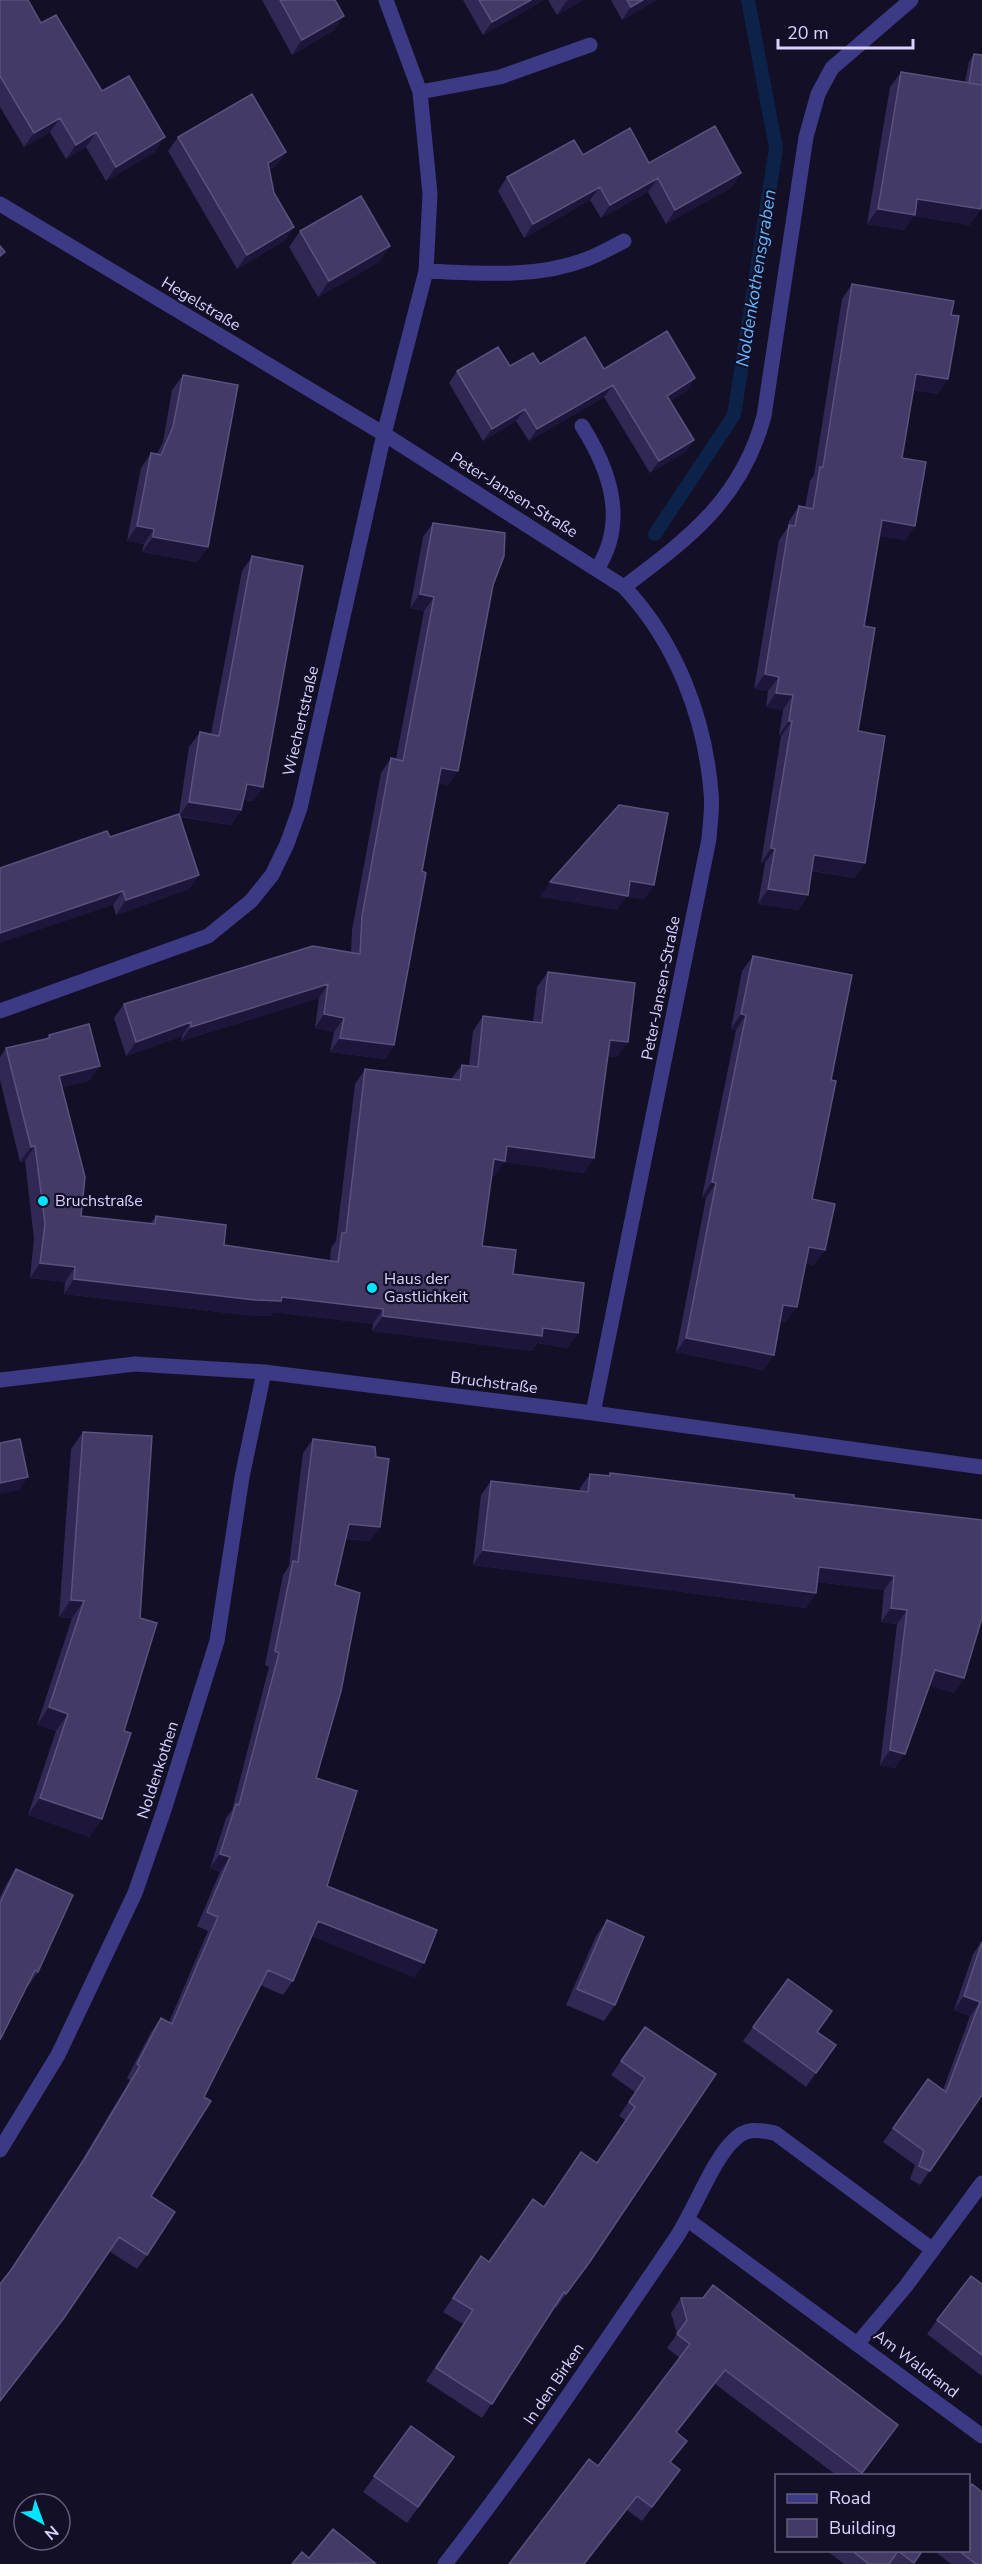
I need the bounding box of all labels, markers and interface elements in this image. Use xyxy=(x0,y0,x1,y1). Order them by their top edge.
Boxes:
scale bar xyxy=(778,12,913,50)
text: 20 m xyxy=(787,21,829,45)
water label: Noldenkothensgraben xyxy=(730,188,782,368)
street label: Hegelstraße xyxy=(157,272,245,336)
street label: Peter-Jansen-Straße xyxy=(446,447,582,543)
street label: Wiechertstraße xyxy=(278,664,324,778)
street label: Peter-Jansen-Straße xyxy=(636,914,686,1062)
place label: Bruchstraße xyxy=(55,1190,143,1212)
marker: Bruchstraße xyxy=(36,1194,50,1208)
place label: Haus der Gastlichkeit xyxy=(384,1268,468,1308)
marker: Haus der Gastlichkeit xyxy=(365,1281,379,1295)
street label: Bruchstraße xyxy=(449,1367,539,1399)
street label: Noldenkothen xyxy=(132,1718,184,1822)
street label: Am Waldrand xyxy=(869,2325,963,2403)
street label: In den Birken xyxy=(519,2339,589,2429)
legend xyxy=(775,2474,970,2552)
text: Road xyxy=(829,2486,871,2510)
north arrow xyxy=(12,2492,72,2552)
text: Building xyxy=(829,2516,896,2540)
text: N xyxy=(39,2520,63,2545)

